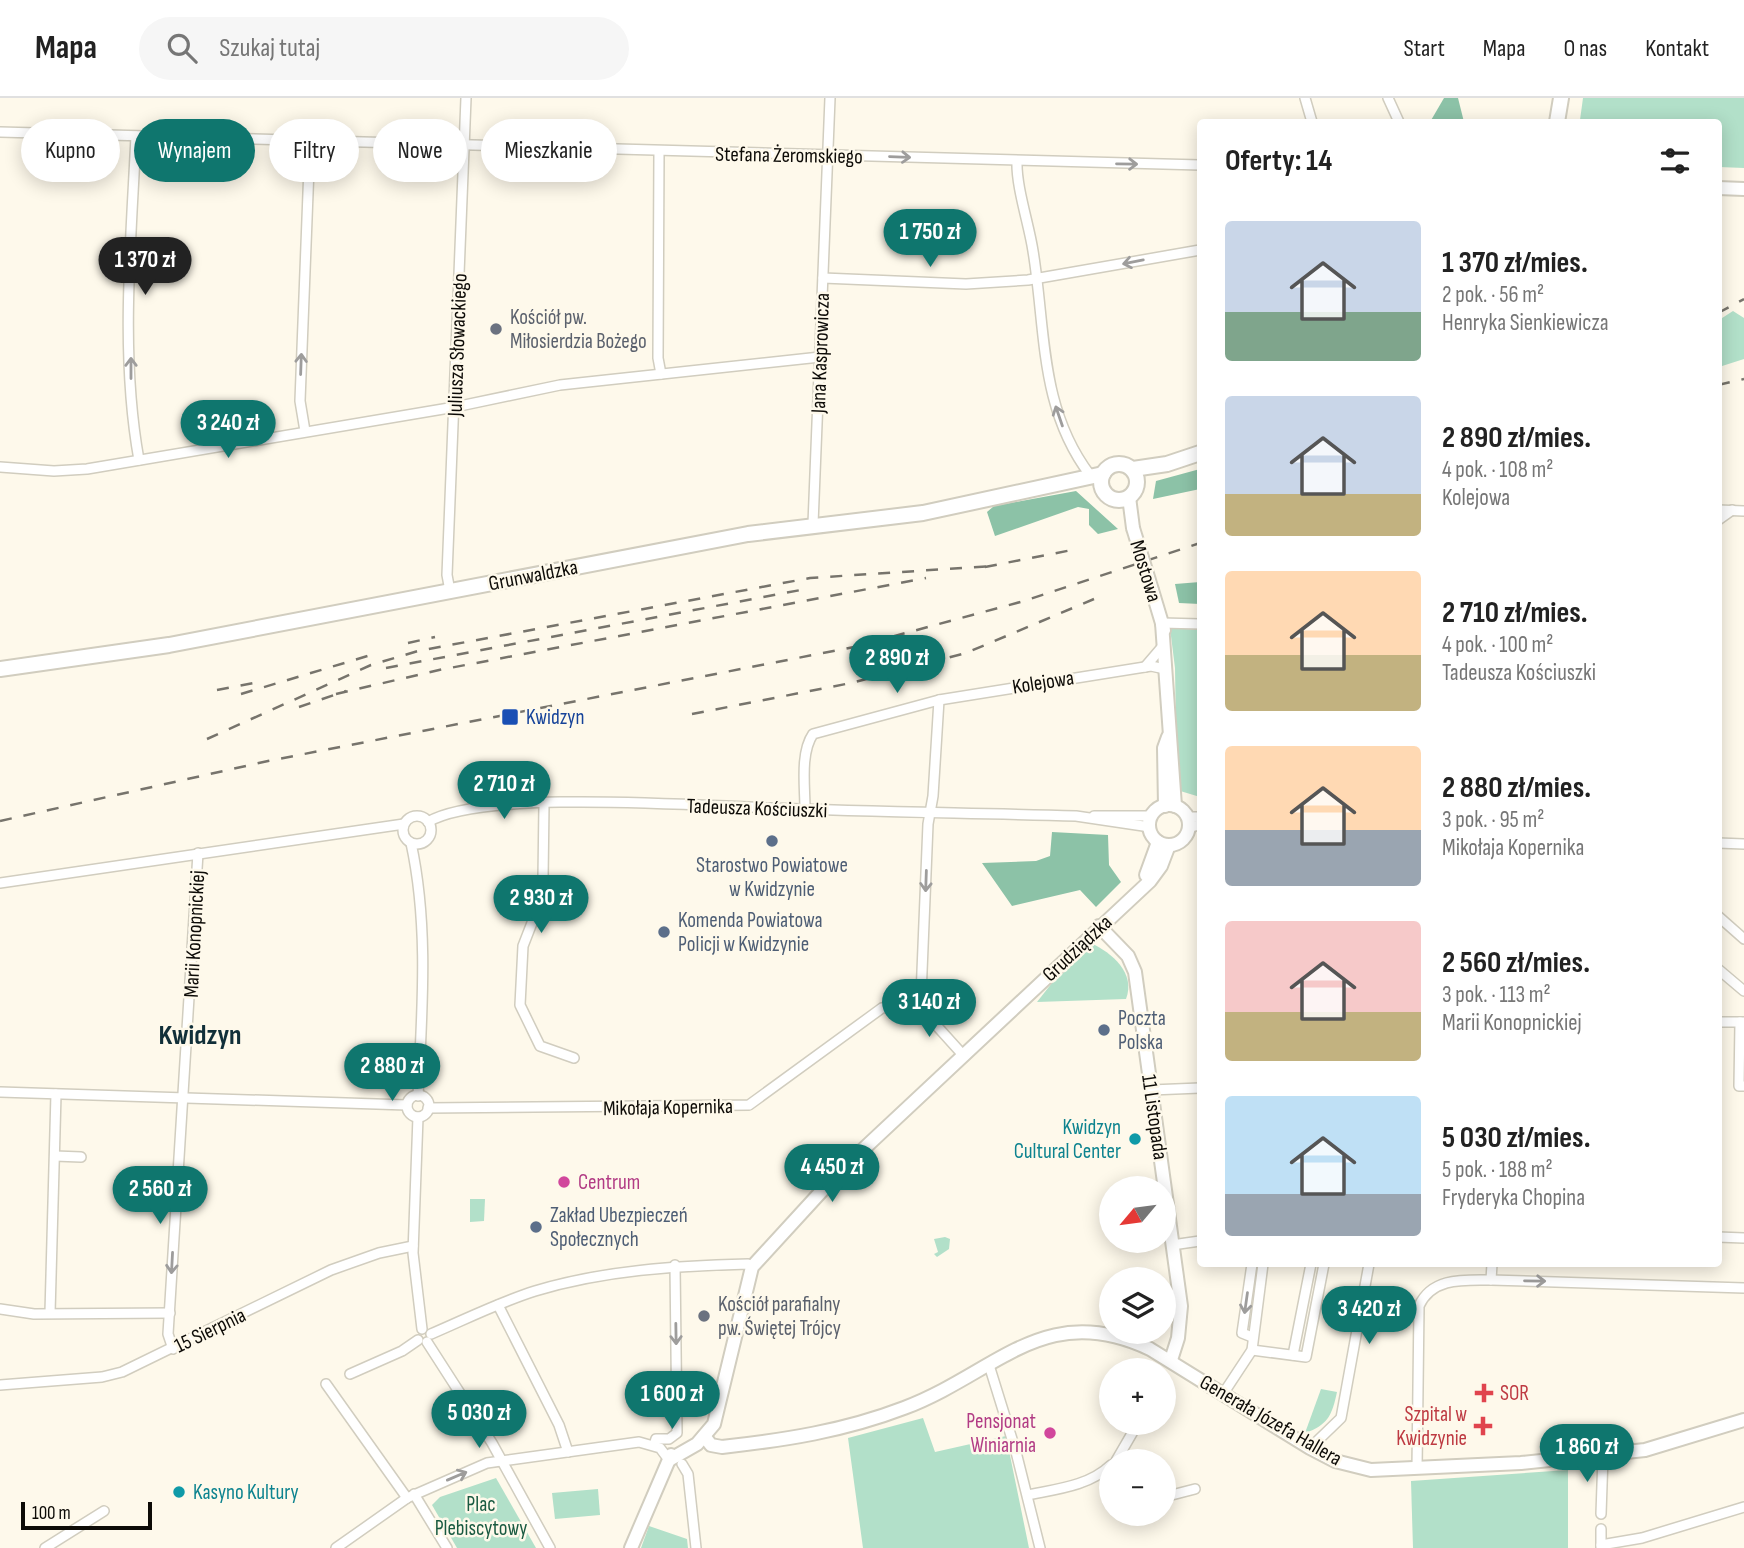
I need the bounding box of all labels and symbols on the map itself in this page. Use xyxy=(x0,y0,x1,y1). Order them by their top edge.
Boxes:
street label: Stefana Żeromskiego xyxy=(715,142,863,169)
one-way arrow xyxy=(888,151,911,164)
one-way arrow xyxy=(1115,157,1138,171)
pin: 1 750 zł xyxy=(858,209,1002,269)
pin: 1 370 zł xyxy=(73,238,217,297)
one-way arrow xyxy=(1122,255,1145,269)
street label: Juliusza Słowackiego xyxy=(442,273,472,418)
street label: Jana Kasprowicza xyxy=(806,292,835,415)
place label: Kościół pw. Miłosierdzia Bożego xyxy=(510,305,647,354)
marker: Kościół pw. Miłosierdzia Bożego xyxy=(488,321,504,337)
one-way arrow xyxy=(295,352,308,375)
one-way arrow xyxy=(124,357,138,380)
pin: 3 240 zł xyxy=(156,400,300,460)
one-way arrow xyxy=(1051,405,1064,427)
street label: Mostowa xyxy=(1124,537,1167,605)
street label: Grunwaldzka xyxy=(486,555,580,596)
pin: 2 890 zł xyxy=(825,636,969,695)
street label: Kolejowa xyxy=(1010,665,1076,700)
place label: Kwidzyn xyxy=(526,705,584,730)
marker: Kwidzyn xyxy=(500,707,520,727)
pin: 2 710 zł xyxy=(432,762,576,821)
street label: Tadeusza Kościuszki xyxy=(686,794,828,823)
marker: Starostwo Powiatowe w Kwidzynie xyxy=(764,833,780,849)
place label: Starostwo Powiatowe w Kwidzynie xyxy=(696,853,848,902)
one-way arrow xyxy=(919,869,932,892)
street label: Marii Konopnickiej xyxy=(179,870,210,998)
pin: 2 930 zł xyxy=(469,876,613,935)
place label: Komenda Powiatowa Policji w Kwidzynie xyxy=(678,908,823,957)
street label: Grudziądzka xyxy=(1037,910,1117,987)
marker: Komenda Powiatowa Policji w Kwidzynie xyxy=(656,924,672,940)
pin: 3 140 zł xyxy=(857,979,1001,1039)
place label: Poczta Polska xyxy=(1118,1006,1166,1055)
district label: Kwidzyn xyxy=(159,1019,242,1052)
marker: Poczta Polska xyxy=(1096,1022,1112,1038)
pin: 2 880 zł xyxy=(320,1044,464,1103)
street label: 11 Listopada xyxy=(1136,1073,1173,1161)
street label: Mikołaja Kopernika xyxy=(603,1094,733,1121)
place label: Kwidzyn Cultural Center xyxy=(1014,1115,1121,1164)
marker: Kwidzyn Cultural Center xyxy=(1127,1131,1143,1147)
pin: 4 450 zł xyxy=(760,1144,904,1204)
pin: 2 560 zł xyxy=(88,1166,232,1226)
place label: Centrum xyxy=(578,1170,640,1195)
marker: Centrum xyxy=(556,1174,572,1190)
north arrow xyxy=(1099,1176,1176,1253)
place label: Zakład Ubezpieczeń Społecznych xyxy=(550,1203,688,1252)
marker: Zakład Ubezpieczeń Społecznych xyxy=(528,1219,544,1235)
one-way arrow xyxy=(166,1251,179,1274)
one-way arrow xyxy=(1523,1274,1546,1288)
pin: 3 420 zł xyxy=(1297,1286,1441,1346)
one-way arrow xyxy=(1239,1291,1252,1314)
place label: Kościół parafialny pw. Świętej Trójcy xyxy=(718,1292,841,1341)
street label: 15 Sierpnia xyxy=(171,1303,250,1358)
marker: Kościół parafialny pw. Świętej Trójcy xyxy=(696,1308,712,1324)
one-way arrow xyxy=(669,1322,682,1345)
street label: Generała Józefa Hallera xyxy=(1195,1370,1346,1471)
pin: 1 600 zł xyxy=(600,1372,744,1431)
place label: SOR xyxy=(1500,1381,1529,1406)
marker: SOR xyxy=(1474,1383,1494,1403)
pin: 5 030 zł xyxy=(407,1390,551,1450)
place label: Szpital w Kwidzynie xyxy=(1396,1402,1467,1451)
place label: Pensjonat Winiarnia xyxy=(966,1409,1036,1458)
marker: Szpital w Kwidzynie xyxy=(1473,1416,1493,1436)
pin: 1 860 zł xyxy=(1515,1424,1659,1484)
marker: Pensjonat Winiarnia xyxy=(1042,1425,1058,1441)
one-way arrow xyxy=(446,1468,468,1481)
place label: Kasyno Kultury xyxy=(193,1480,299,1505)
marker: Kasyno Kultury xyxy=(171,1484,187,1500)
park label: Plac Plebiscytowy xyxy=(435,1492,527,1541)
scale bar xyxy=(21,1499,152,1531)

